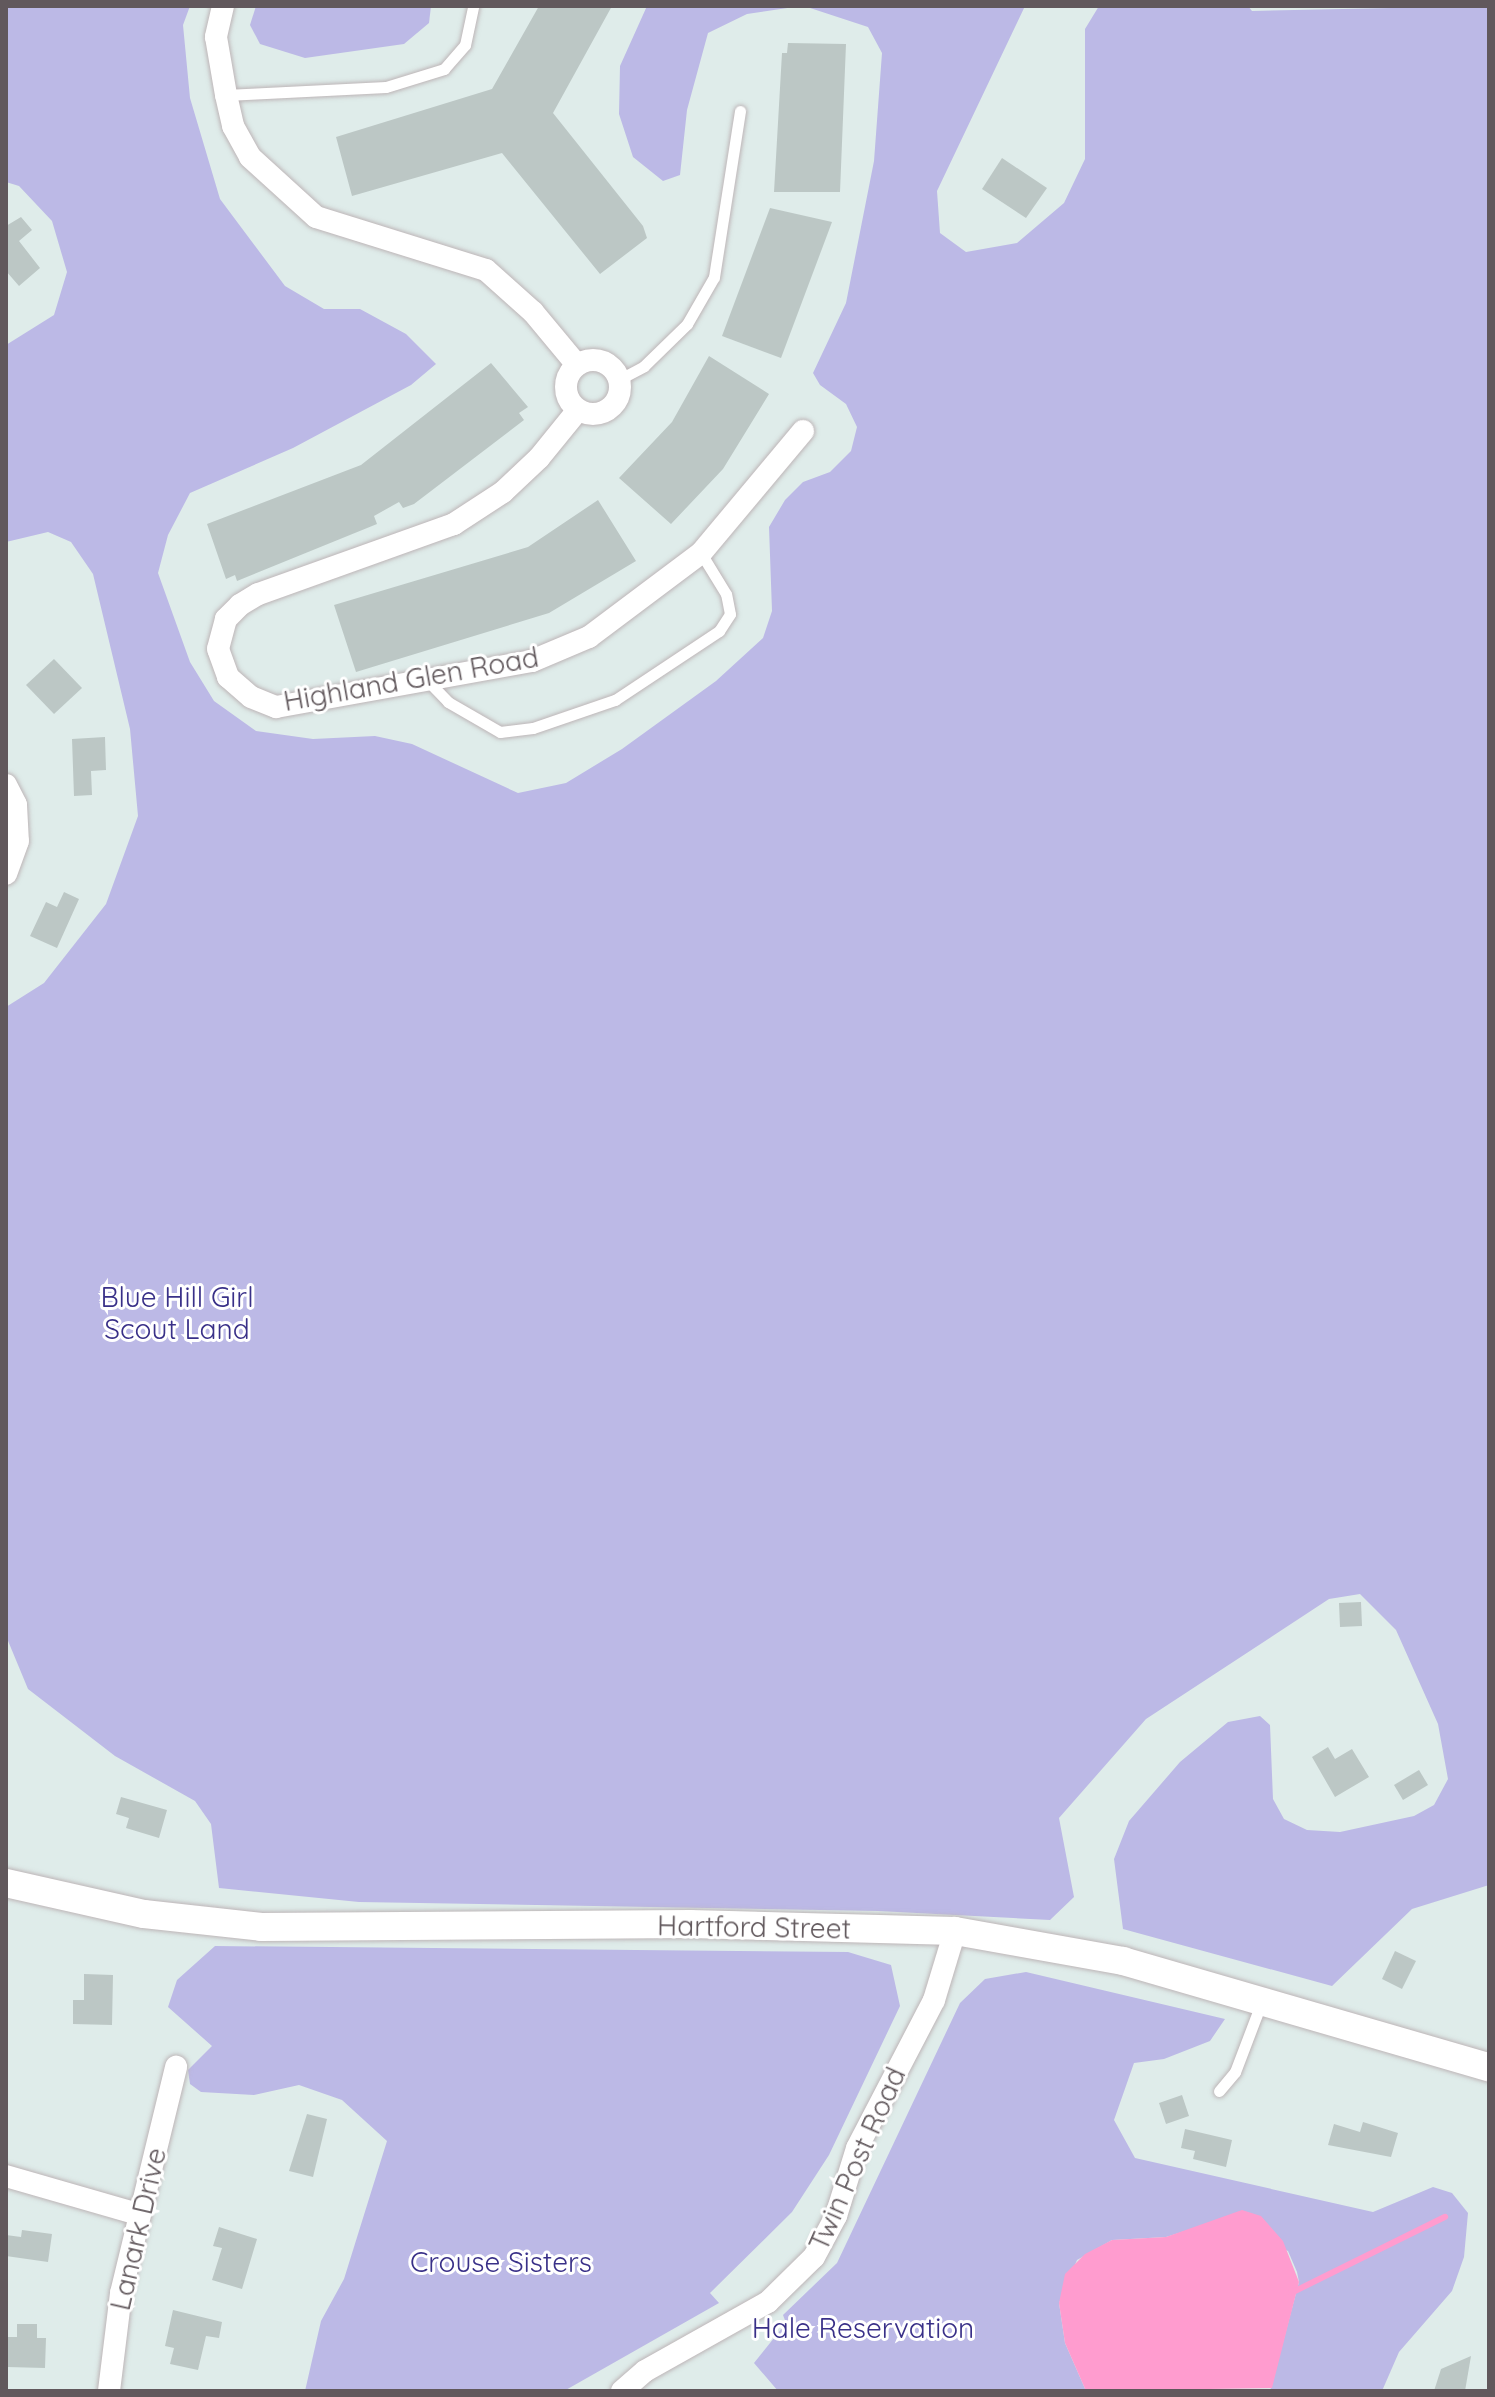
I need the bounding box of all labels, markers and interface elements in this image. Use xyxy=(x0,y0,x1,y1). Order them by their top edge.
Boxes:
street label: Highland Glen Road xyxy=(281,640,541,718)
park label: Blue Hill Girl Scout Land xyxy=(100,1280,254,1346)
street label: Hartford Street xyxy=(657,1909,851,1945)
street label: Twin Post Road xyxy=(801,2062,913,2256)
street label: Lanark Drive xyxy=(103,2144,173,2314)
park label: Crouse Sisters xyxy=(410,2245,592,2279)
park label: Hale Reservation xyxy=(752,2311,974,2345)

